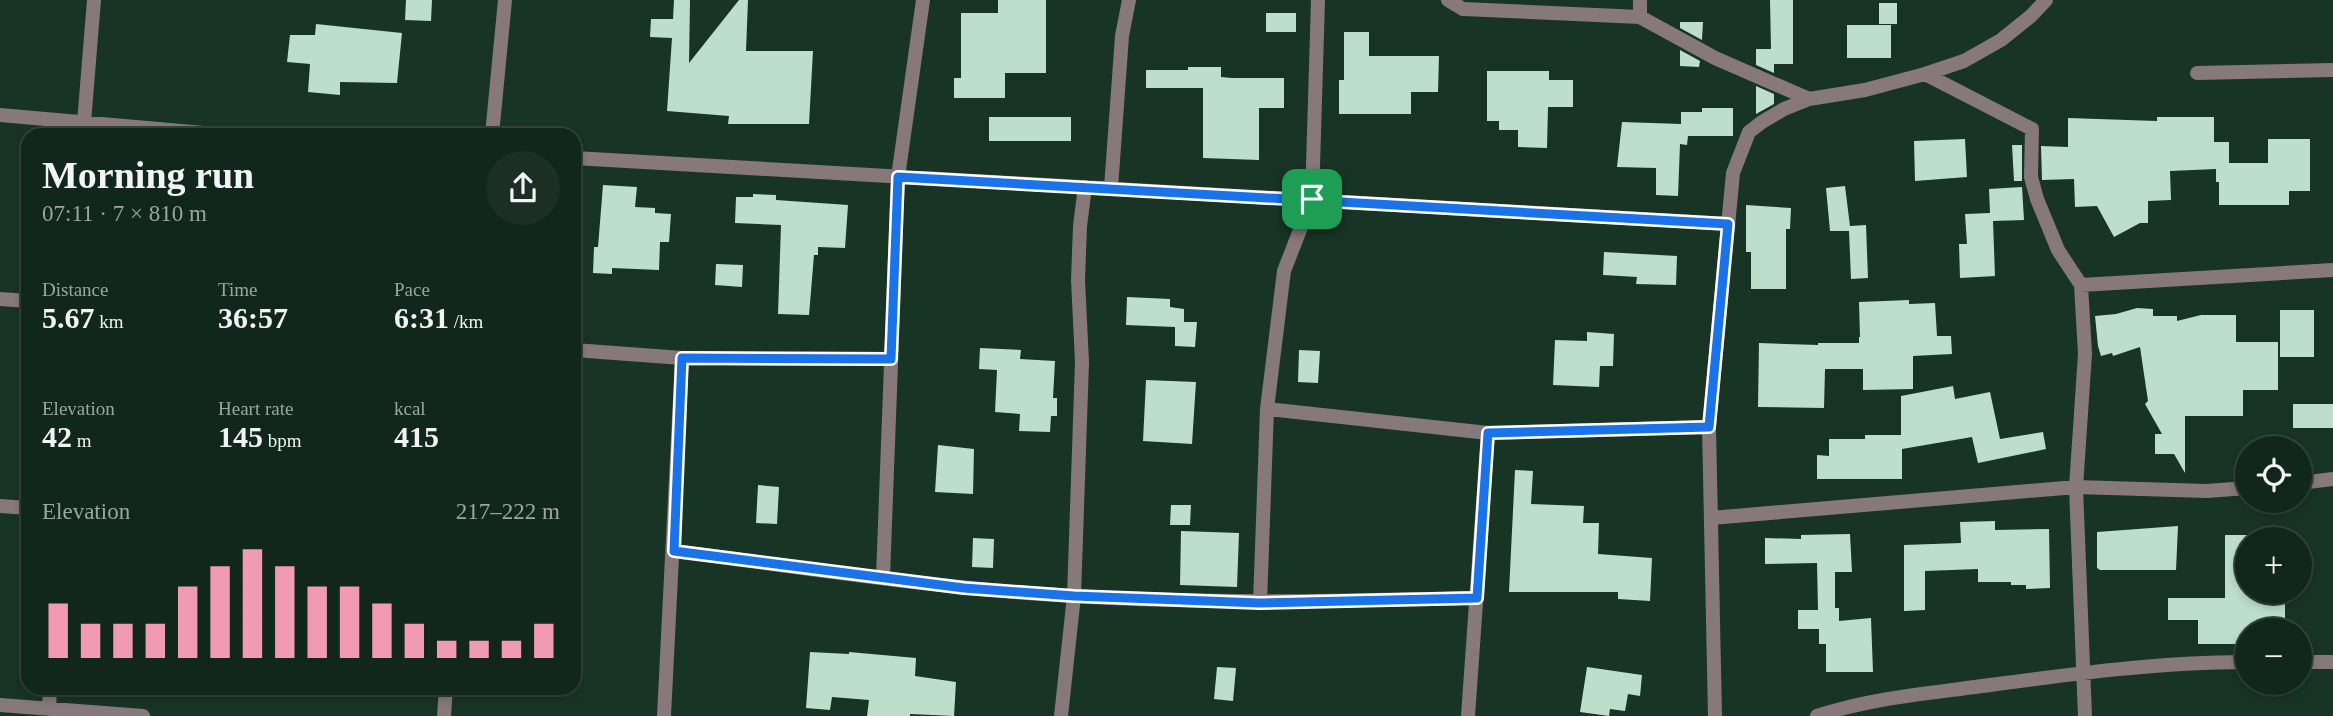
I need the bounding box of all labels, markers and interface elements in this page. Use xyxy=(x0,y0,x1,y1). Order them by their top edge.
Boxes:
button: share xyxy=(486,151,560,225)
text: Morning run xyxy=(42,154,254,196)
pin xyxy=(1282,169,1342,229)
icon: arrive xyxy=(1293,180,1331,218)
text: 07:11 · 7 × 810 m xyxy=(42,201,207,226)
text: Distance xyxy=(42,279,108,300)
text: Time xyxy=(218,279,257,300)
text: Pace xyxy=(394,279,430,300)
text: 5.67 xyxy=(42,301,95,334)
text: 36:57 xyxy=(218,301,288,334)
text: 6:31 xyxy=(394,301,449,334)
text: km xyxy=(95,311,124,332)
text: /km xyxy=(449,311,483,332)
text: Elevation xyxy=(42,398,115,419)
text: Heart rate xyxy=(218,398,293,419)
text: kcal xyxy=(394,398,426,419)
text: 42 xyxy=(42,420,72,453)
text: 145 xyxy=(218,420,263,453)
text: 415 xyxy=(394,420,439,453)
text: m xyxy=(72,430,92,451)
text: bpm xyxy=(263,430,302,451)
map controls xyxy=(2235,436,2312,695)
button: locate xyxy=(2235,436,2312,513)
text: Elevation xyxy=(42,499,130,524)
text: 217–222 m xyxy=(456,499,560,524)
button: + xyxy=(2235,527,2312,604)
button: − xyxy=(2235,618,2312,695)

